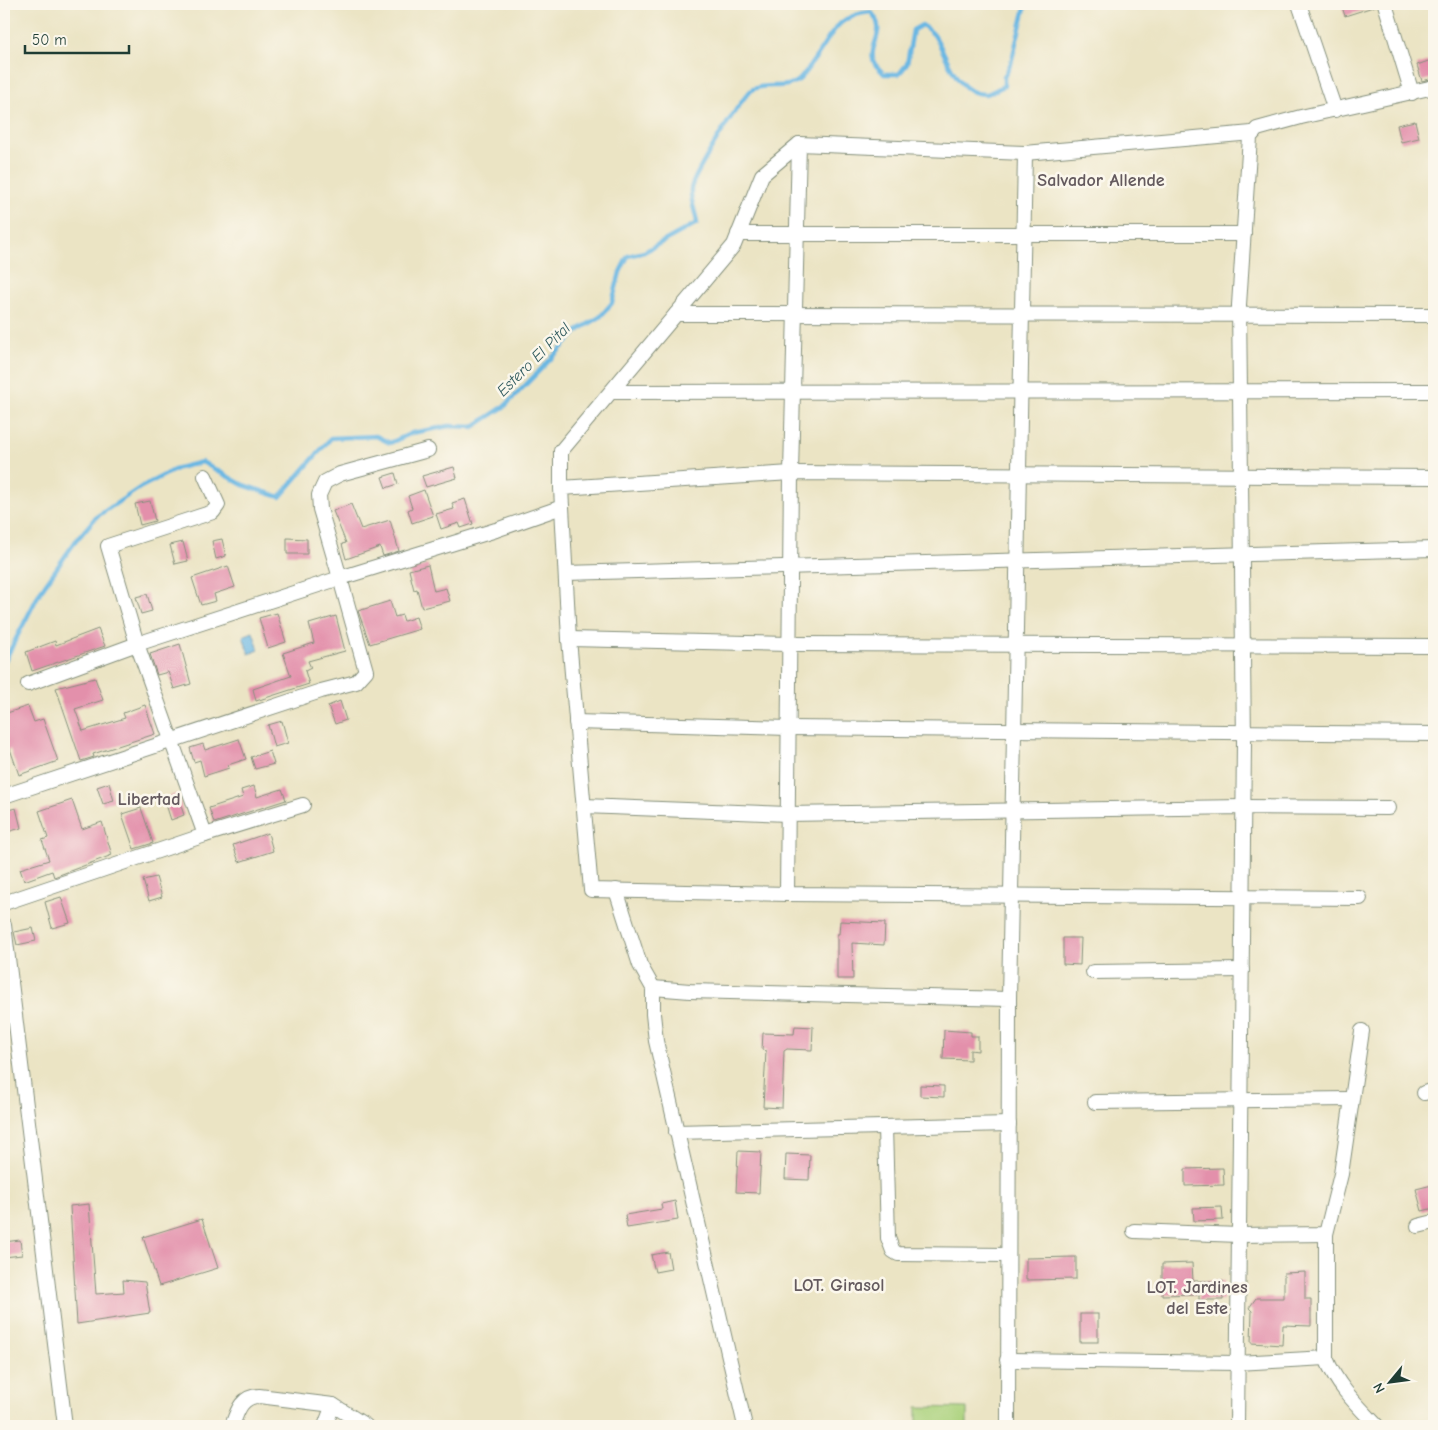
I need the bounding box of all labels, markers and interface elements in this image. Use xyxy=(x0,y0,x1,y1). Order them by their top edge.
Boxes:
scale bar xyxy=(25,22,129,54)
text: 50 m xyxy=(32,31,67,49)
district label: Salvador Allende xyxy=(1037,170,1165,191)
water label: Estero El Pital xyxy=(493,319,574,400)
district label: Libertad xyxy=(117,789,181,810)
district label: LOT. Girasol xyxy=(794,1275,884,1296)
district label: LOT. Jardines del Este xyxy=(1146,1277,1248,1319)
north arrow xyxy=(1366,1358,1416,1408)
text: N xyxy=(1369,1380,1389,1396)

